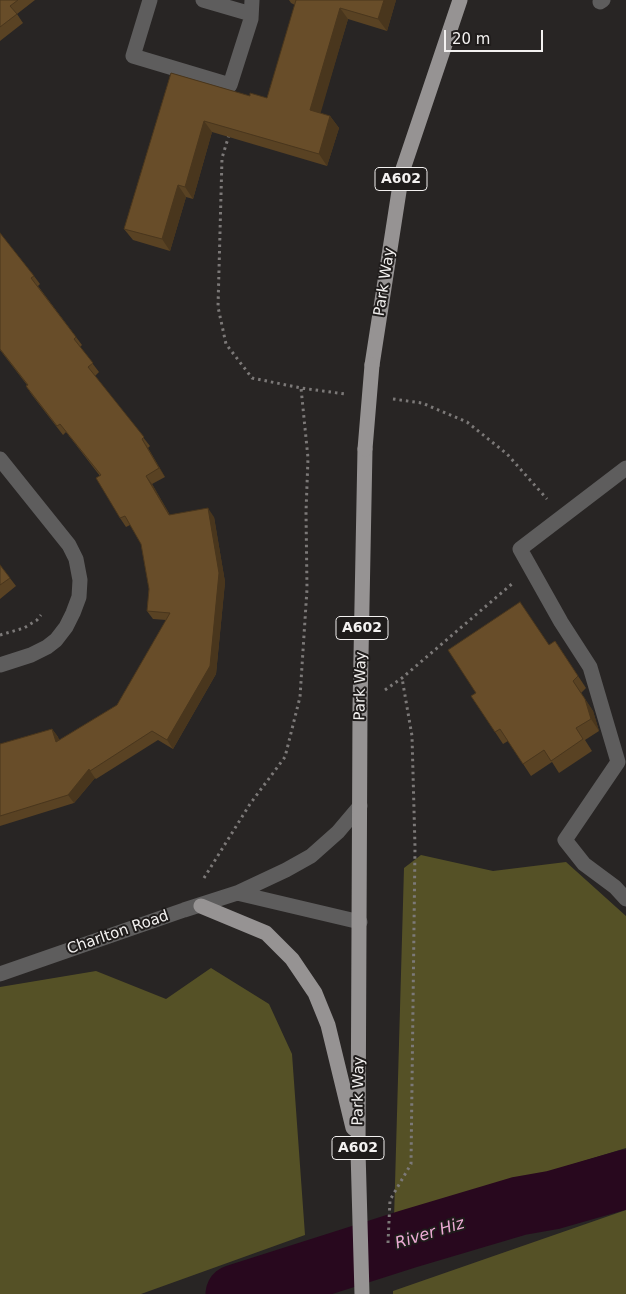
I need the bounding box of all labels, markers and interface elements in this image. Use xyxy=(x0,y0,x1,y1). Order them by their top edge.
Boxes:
scale bar xyxy=(446,20,545,52)
text: 20 m xyxy=(452,30,490,48)
road number: A602 xyxy=(375,168,427,190)
street label: Park Way xyxy=(371,246,399,318)
road number: A602 xyxy=(336,616,388,640)
street label: Park Way xyxy=(351,651,371,721)
street label: Charlton Road xyxy=(65,907,171,959)
street label: Park Way xyxy=(349,1056,369,1126)
road number: A602 xyxy=(332,1136,384,1160)
water label: River Hiz xyxy=(393,1214,467,1254)

